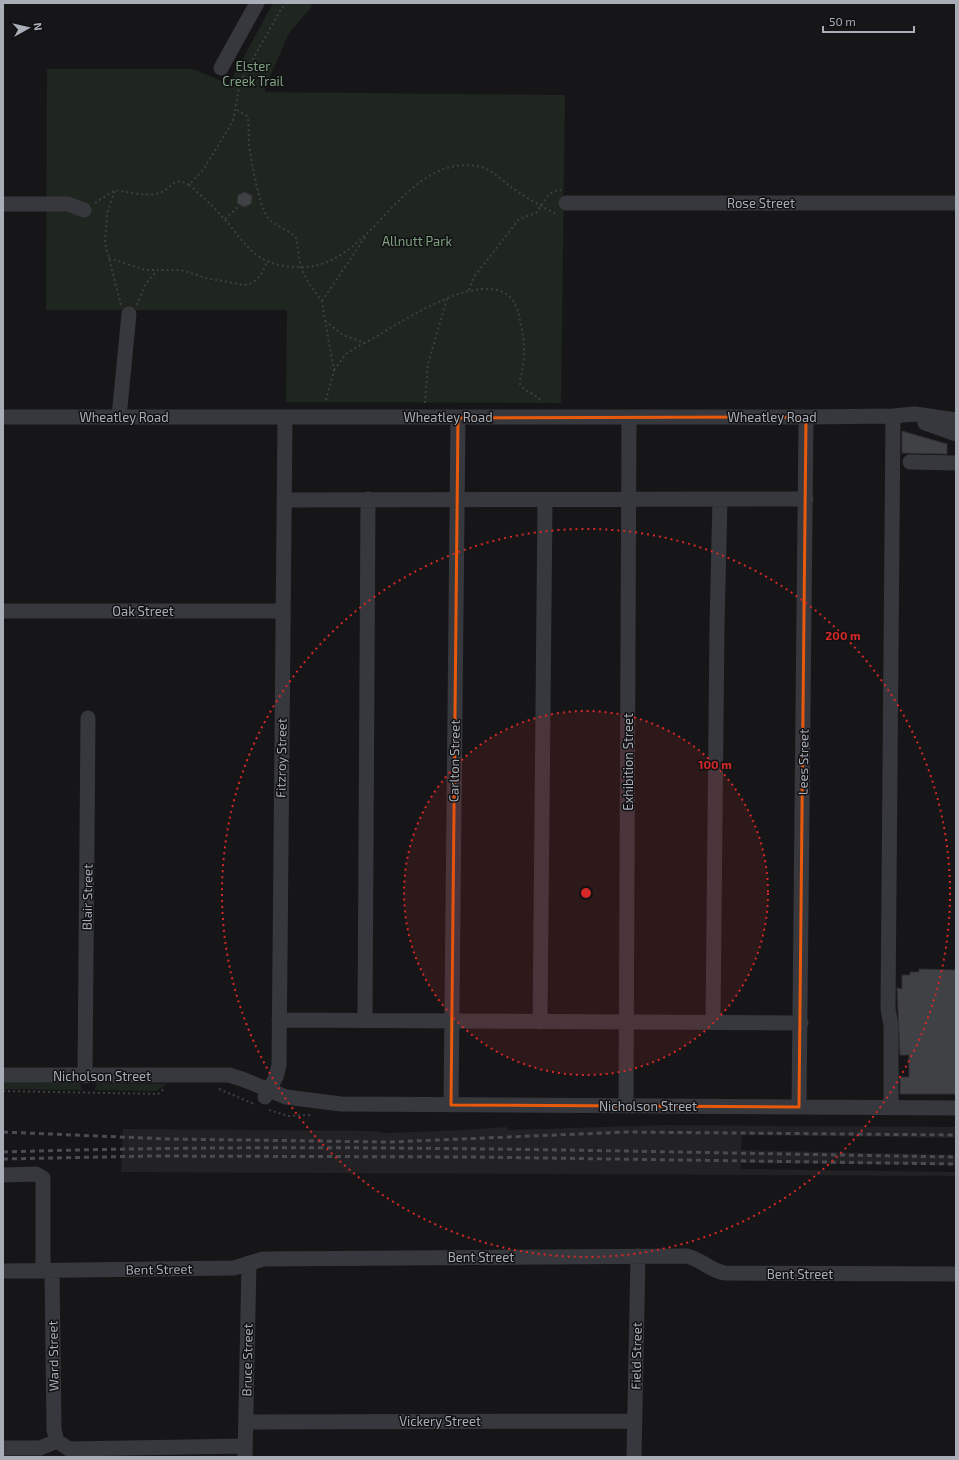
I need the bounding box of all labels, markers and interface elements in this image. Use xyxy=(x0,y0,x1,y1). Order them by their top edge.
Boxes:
north arrow xyxy=(8,8,48,48)
scale bar xyxy=(823,8,914,34)
text: 50 m xyxy=(829,14,856,28)
text: N xyxy=(31,22,45,31)
park label: Elster Creek Trail xyxy=(222,58,284,89)
street label: Rose Street xyxy=(727,195,795,211)
park label: Allnutt Park xyxy=(382,233,452,249)
street label: Wheatley Road xyxy=(79,409,169,425)
street label: Wheatley Road xyxy=(403,409,493,425)
street label: Wheatley Road xyxy=(727,409,817,425)
street label: Oak Street xyxy=(112,603,174,619)
text: 200 m xyxy=(825,628,861,642)
street label: Exhibition Street xyxy=(620,713,636,811)
street label: Fitzroy Street xyxy=(272,718,290,798)
street label: Carlton Street xyxy=(445,720,463,802)
street label: Lees Street xyxy=(794,729,812,795)
text: 100 m xyxy=(698,757,732,771)
street label: Blair Street xyxy=(78,864,96,930)
centre of rings xyxy=(579,886,593,900)
street label: Nicholson Street xyxy=(53,1068,151,1084)
street label: Nicholson Street xyxy=(599,1098,697,1114)
street label: Bent Street xyxy=(448,1249,514,1265)
street label: Bent Street xyxy=(126,1260,192,1278)
street label: Bent Street xyxy=(767,1266,833,1282)
street label: Ward Street xyxy=(44,1320,62,1392)
street label: Field Street xyxy=(627,1322,645,1390)
street label: Bruce Street xyxy=(238,1323,256,1397)
street label: Vickery Street xyxy=(399,1413,481,1429)

